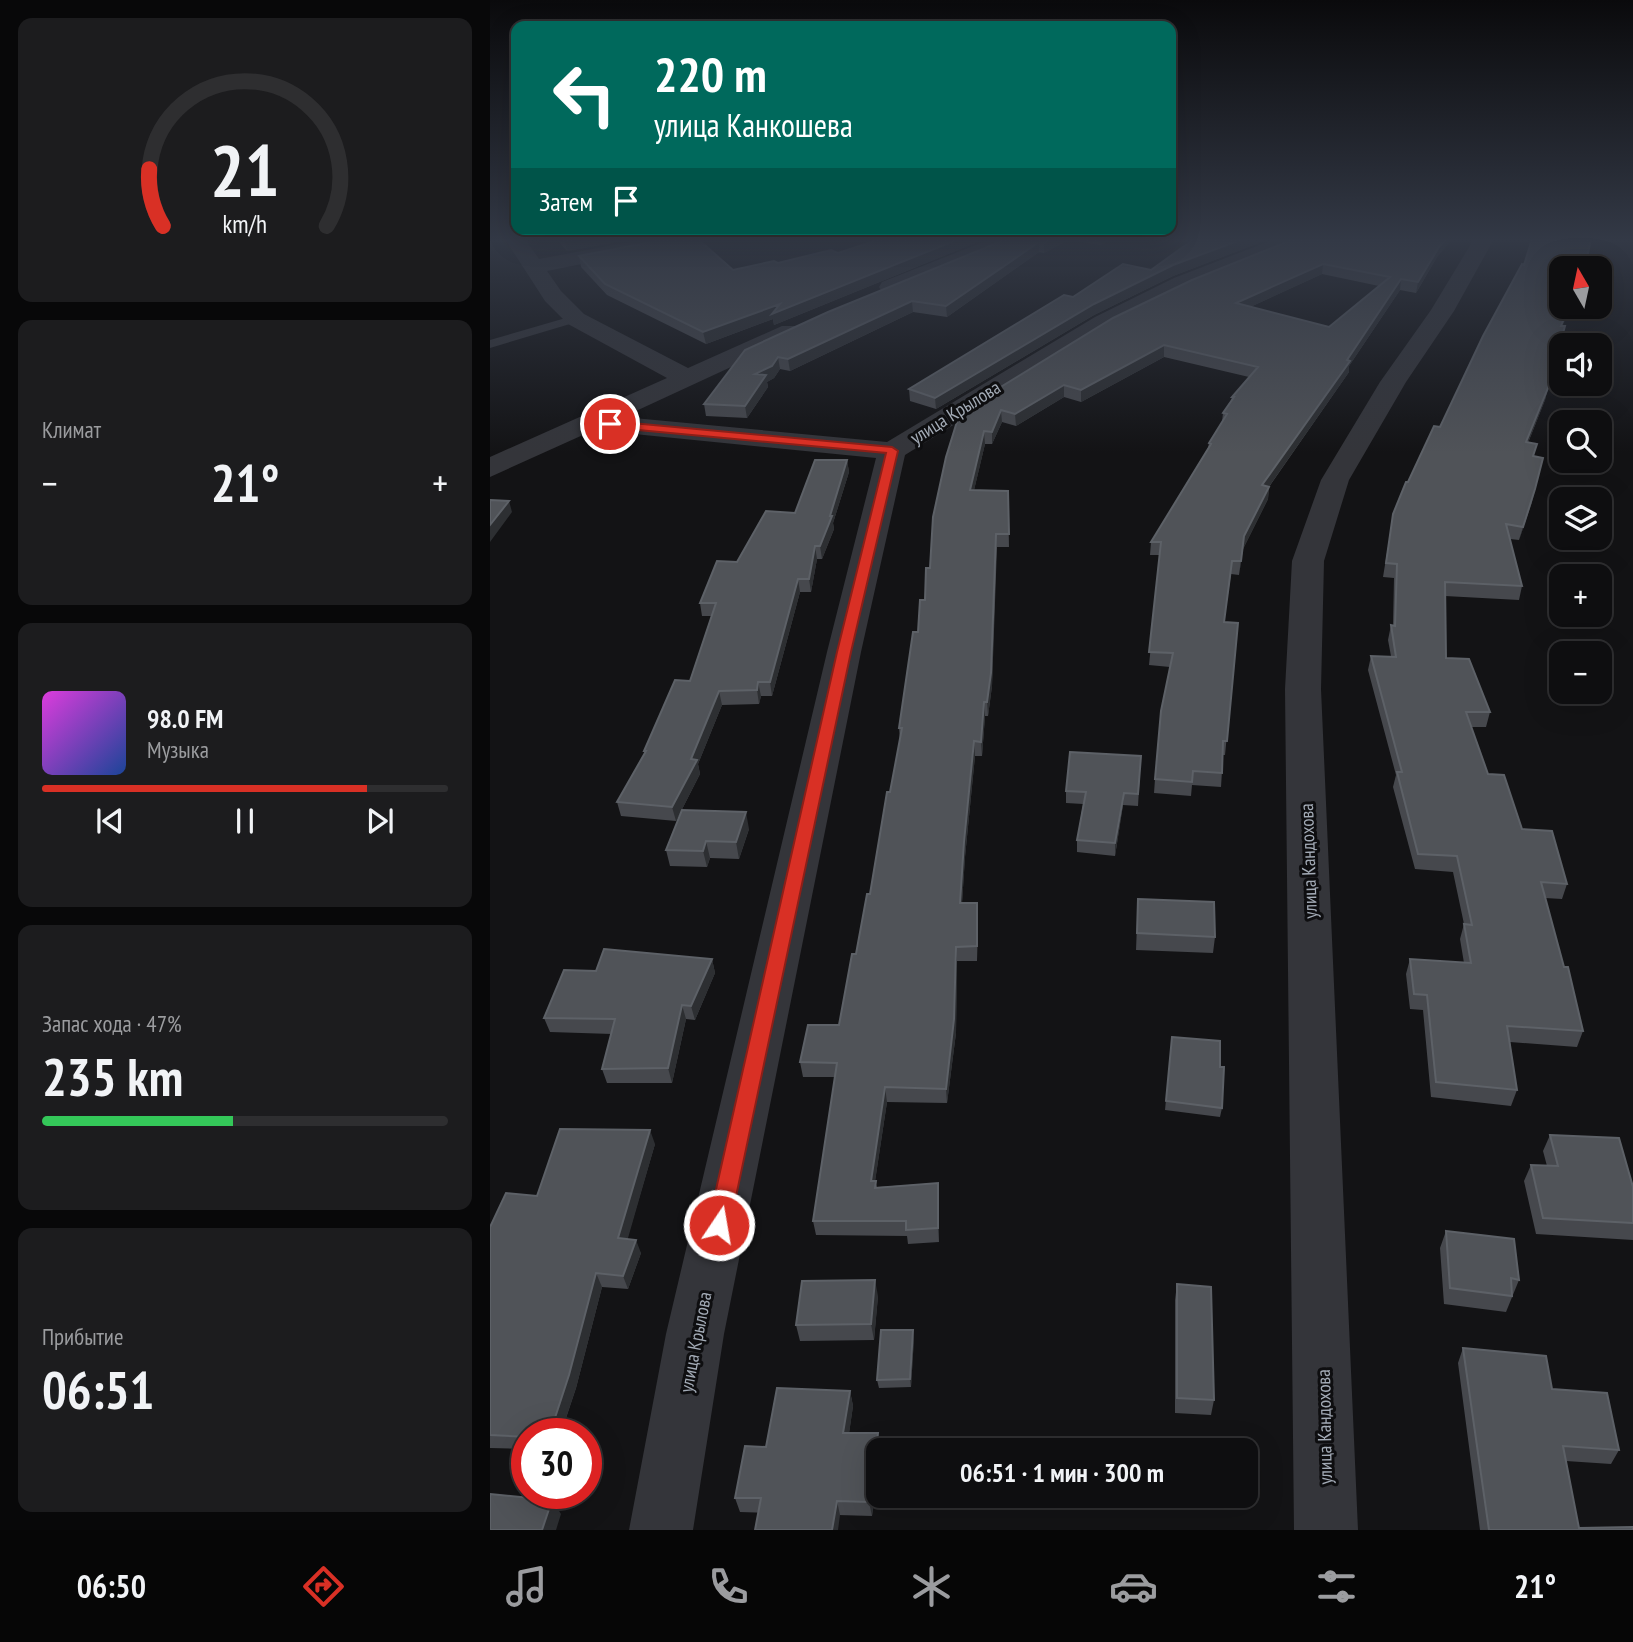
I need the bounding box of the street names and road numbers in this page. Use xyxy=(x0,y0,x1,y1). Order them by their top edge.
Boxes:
street label: улица Крылова xyxy=(905,375,1005,449)
street label: улица Кандохова xyxy=(1294,803,1322,919)
street label: улица Крылова xyxy=(673,1290,717,1394)
street label: улица Кандохова xyxy=(1311,1369,1337,1485)

